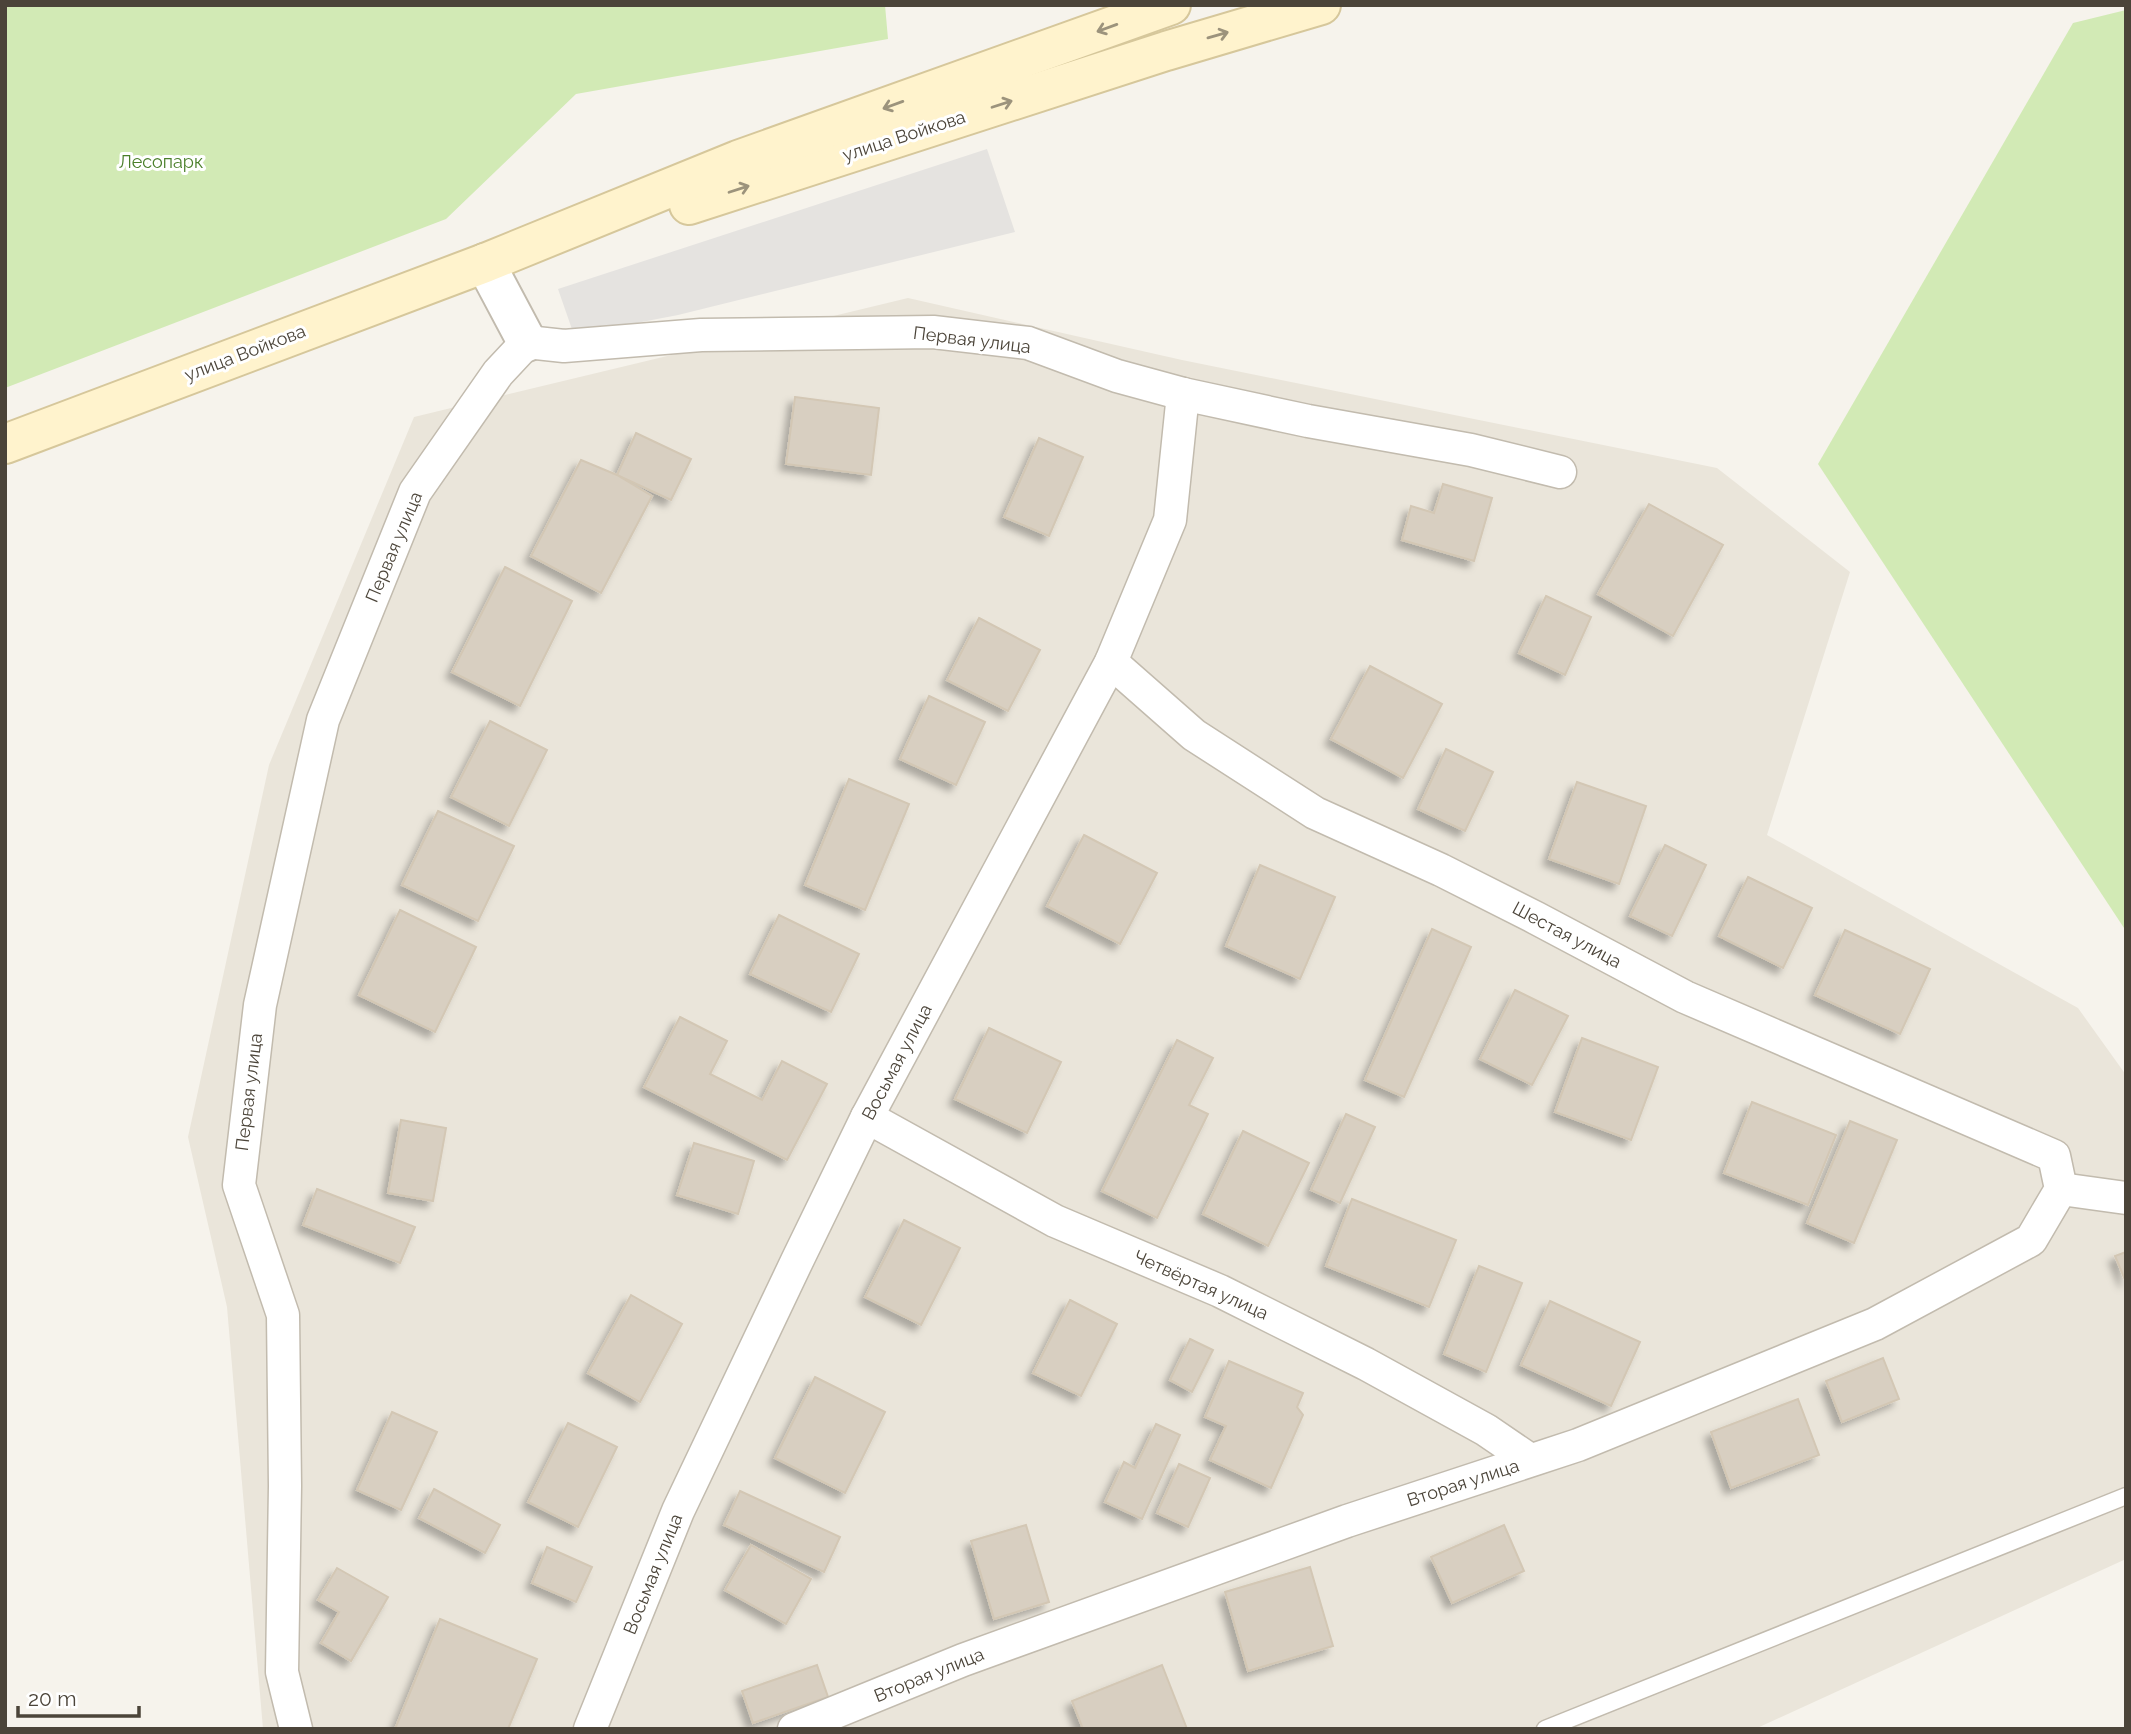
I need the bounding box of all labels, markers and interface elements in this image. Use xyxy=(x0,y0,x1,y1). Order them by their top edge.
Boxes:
one-way arrow xyxy=(1097,23,1119,35)
one-way arrow xyxy=(1207,28,1229,41)
one-way arrow xyxy=(990,97,1012,109)
one-way arrow xyxy=(883,100,905,112)
street label: улица Войкова xyxy=(840,106,968,165)
park label: Лесопарк xyxy=(119,151,203,172)
one-way arrow xyxy=(727,182,749,195)
street label: улица Войкова xyxy=(181,320,308,385)
street label: Первая улица xyxy=(912,322,1032,357)
street label: Первая улица xyxy=(361,488,426,605)
street label: Шестая улица xyxy=(1509,897,1625,972)
street label: Восьмая улица xyxy=(857,1000,936,1123)
street label: Первая улица xyxy=(231,1032,266,1152)
street label: Четвёртая улица xyxy=(1131,1246,1272,1324)
street label: Вторая улица xyxy=(1404,1455,1522,1511)
street label: Восьмая улица xyxy=(619,1510,686,1637)
street label: Вторая улица xyxy=(871,1643,987,1706)
scale bar xyxy=(18,1674,138,1718)
text: 20 m xyxy=(28,1686,76,1711)

